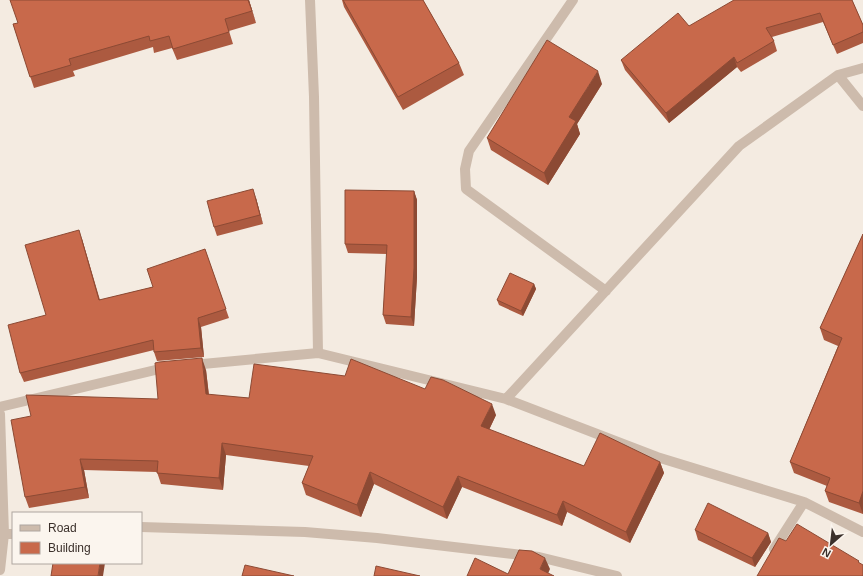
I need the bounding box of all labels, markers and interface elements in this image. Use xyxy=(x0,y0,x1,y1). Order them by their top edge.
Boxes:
legend xyxy=(12,512,142,564)
text: Road xyxy=(48,521,77,535)
north arrow xyxy=(811,524,851,564)
text: Building xyxy=(48,541,91,555)
text: N xyxy=(820,546,833,560)

